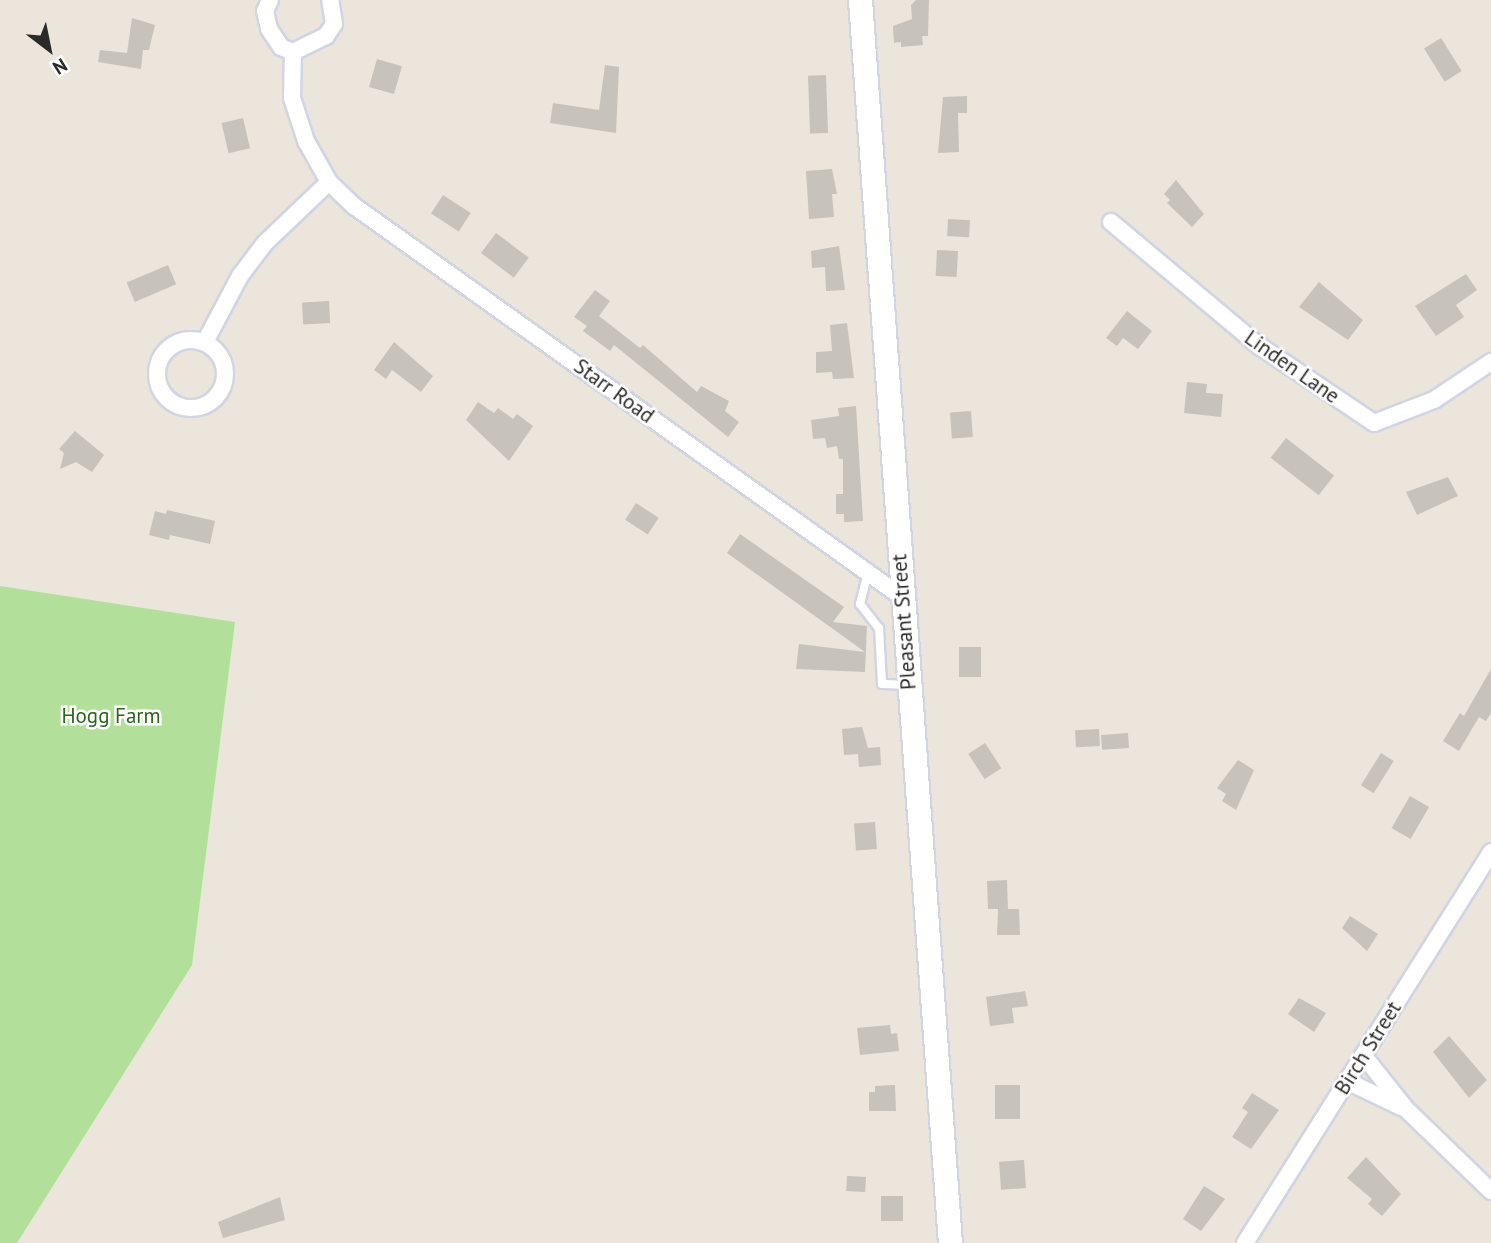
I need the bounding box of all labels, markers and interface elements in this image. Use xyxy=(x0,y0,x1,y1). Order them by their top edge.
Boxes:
north arrow xyxy=(14,14,84,84)
text: N xyxy=(48,53,72,80)
street label: Linden Lane xyxy=(1240,325,1344,409)
street label: Starr Road xyxy=(569,353,659,429)
street label: Pleasant Street xyxy=(887,553,921,691)
park label: Hogg Farm xyxy=(62,703,160,729)
street label: Birch Street xyxy=(1329,997,1407,1099)

